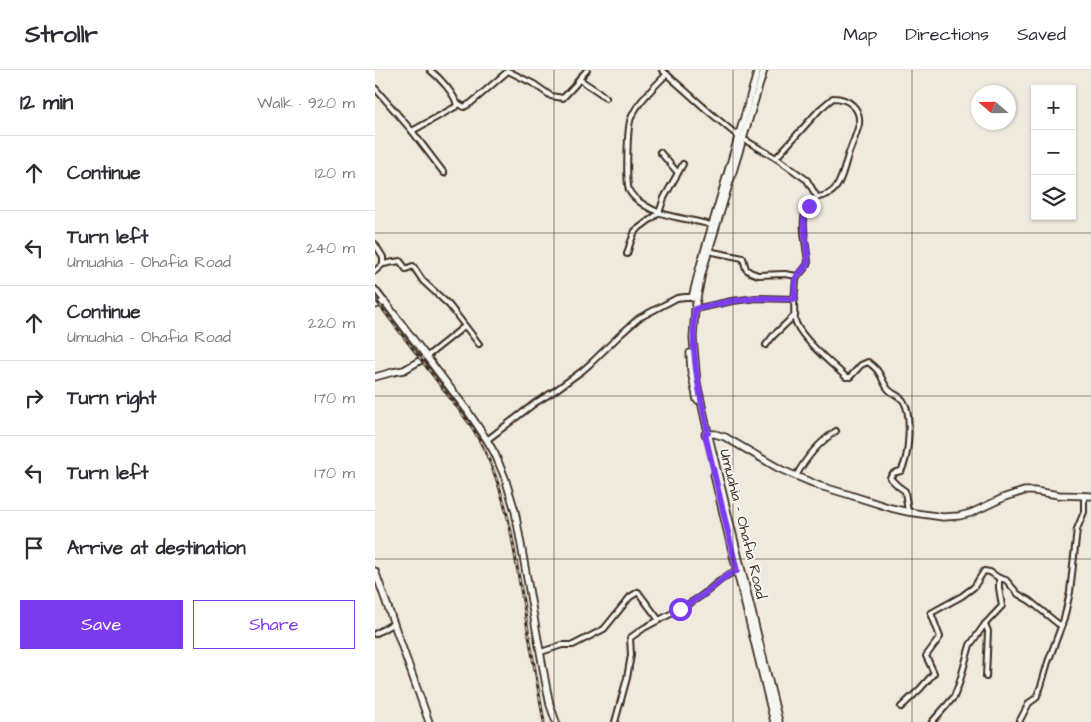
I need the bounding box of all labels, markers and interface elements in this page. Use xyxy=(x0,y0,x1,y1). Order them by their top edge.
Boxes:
text: Strollr xyxy=(25,18,98,52)
text: Map xyxy=(843,22,877,47)
text: Directions xyxy=(905,22,989,47)
text: Saved xyxy=(1017,22,1066,47)
north arrow xyxy=(971,85,1016,130)
map controls xyxy=(1031,85,1076,220)
button: + xyxy=(1031,85,1076,130)
text: 12 min xyxy=(20,88,73,117)
text: Walk · 920 m xyxy=(257,92,355,114)
button: − xyxy=(1031,130,1076,175)
icon: ahead xyxy=(20,159,48,187)
text: Continue xyxy=(67,160,141,187)
text: 120 m xyxy=(315,162,355,184)
button: layers xyxy=(1031,175,1076,220)
route end xyxy=(798,195,821,218)
text: Turn left xyxy=(67,224,148,251)
icon: left xyxy=(20,234,48,262)
text: 240 m xyxy=(306,237,355,259)
text: Umuahia - Ohafia Road xyxy=(67,251,231,273)
text: Continue xyxy=(67,299,141,326)
icon: ahead xyxy=(20,309,48,337)
text: 220 m xyxy=(308,312,355,334)
text: Umuahia - Ohafia Road xyxy=(67,326,231,348)
icon: right xyxy=(20,384,48,412)
text: Turn right xyxy=(67,385,156,412)
text: 170 m xyxy=(314,387,355,409)
street label: Umuahia - Ohafia Road xyxy=(714,447,772,601)
icon: left xyxy=(20,459,48,487)
text: Turn left xyxy=(67,460,148,487)
text: 170 m xyxy=(314,462,355,484)
icon: arrive xyxy=(20,534,48,562)
text: Arrive at destination xyxy=(67,535,246,562)
route start xyxy=(669,598,692,621)
button: Save xyxy=(20,600,183,649)
button: Share xyxy=(193,600,355,649)

